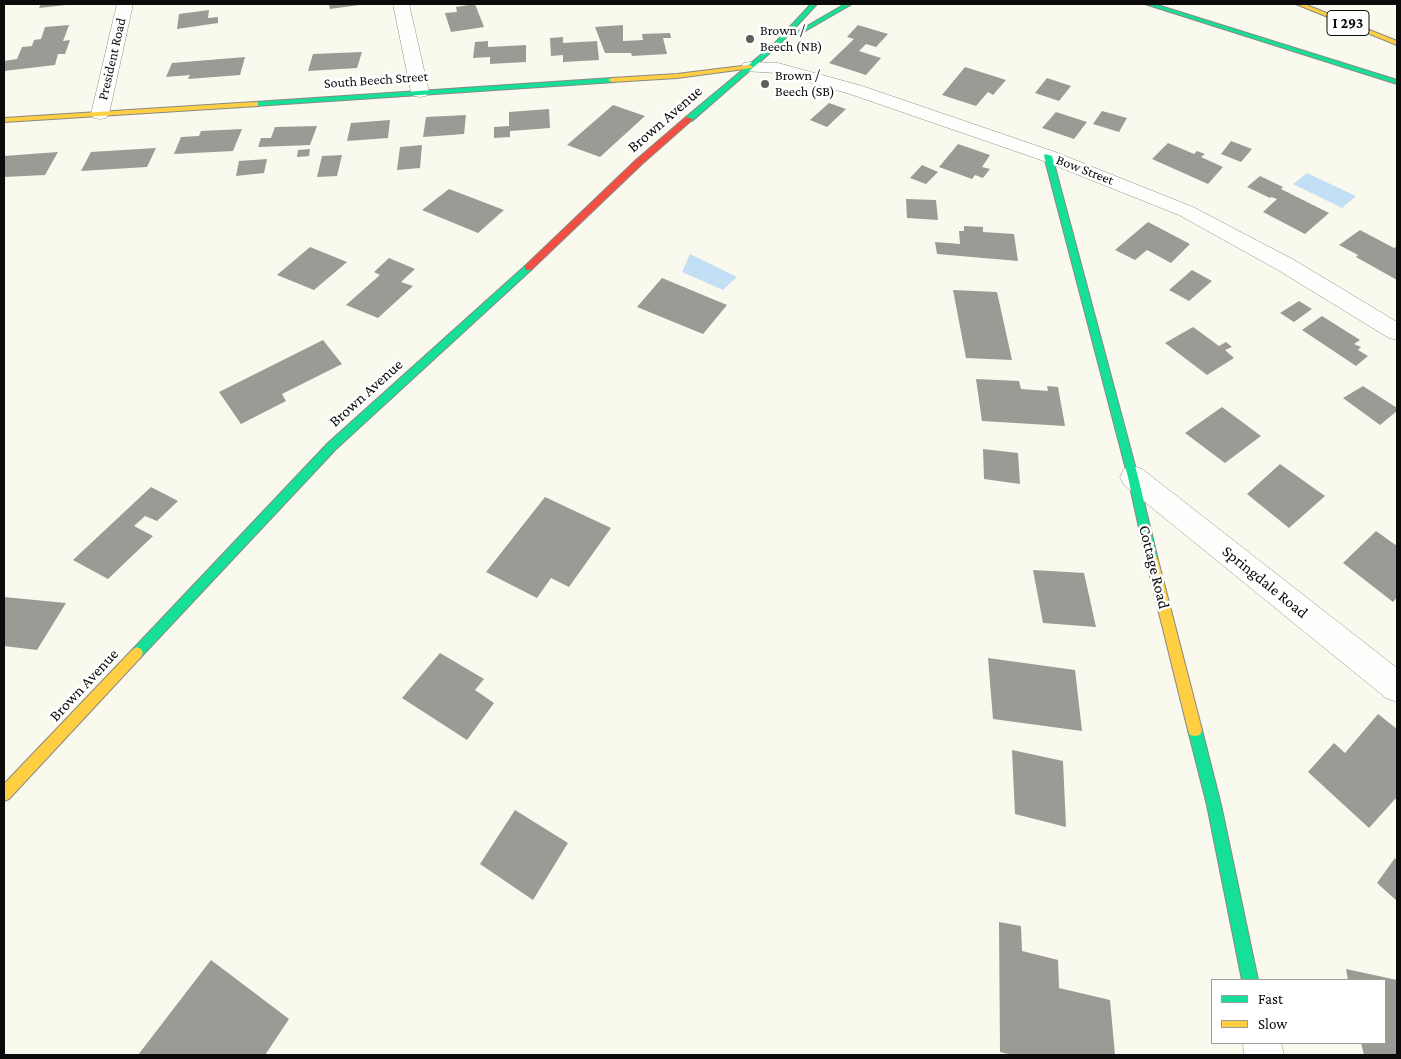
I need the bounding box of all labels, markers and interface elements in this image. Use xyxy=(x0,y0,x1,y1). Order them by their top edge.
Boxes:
road number: I 293 xyxy=(1327,10,1369,36)
street label: President Road xyxy=(94,16,130,102)
place label: Brown / Beech (NB) xyxy=(760,23,822,56)
marker: Brown / Beech (NB) xyxy=(744,33,756,45)
street label: South Beech Street xyxy=(323,68,429,92)
place label: Brown / Beech (SB) xyxy=(775,68,835,100)
marker: Brown / Beech (SB) xyxy=(759,78,771,90)
street label: Brown Avenue xyxy=(624,81,706,157)
street label: Bow Street xyxy=(1054,151,1116,189)
street label: Brown Avenue xyxy=(325,355,407,431)
street label: Cottage Road xyxy=(1134,523,1174,611)
street label: Springdale Road xyxy=(1218,542,1312,622)
street label: Brown Avenue xyxy=(45,645,123,725)
legend xyxy=(1211,979,1386,1044)
text: Fast xyxy=(1258,991,1283,1007)
text: Slow xyxy=(1258,1016,1287,1032)

